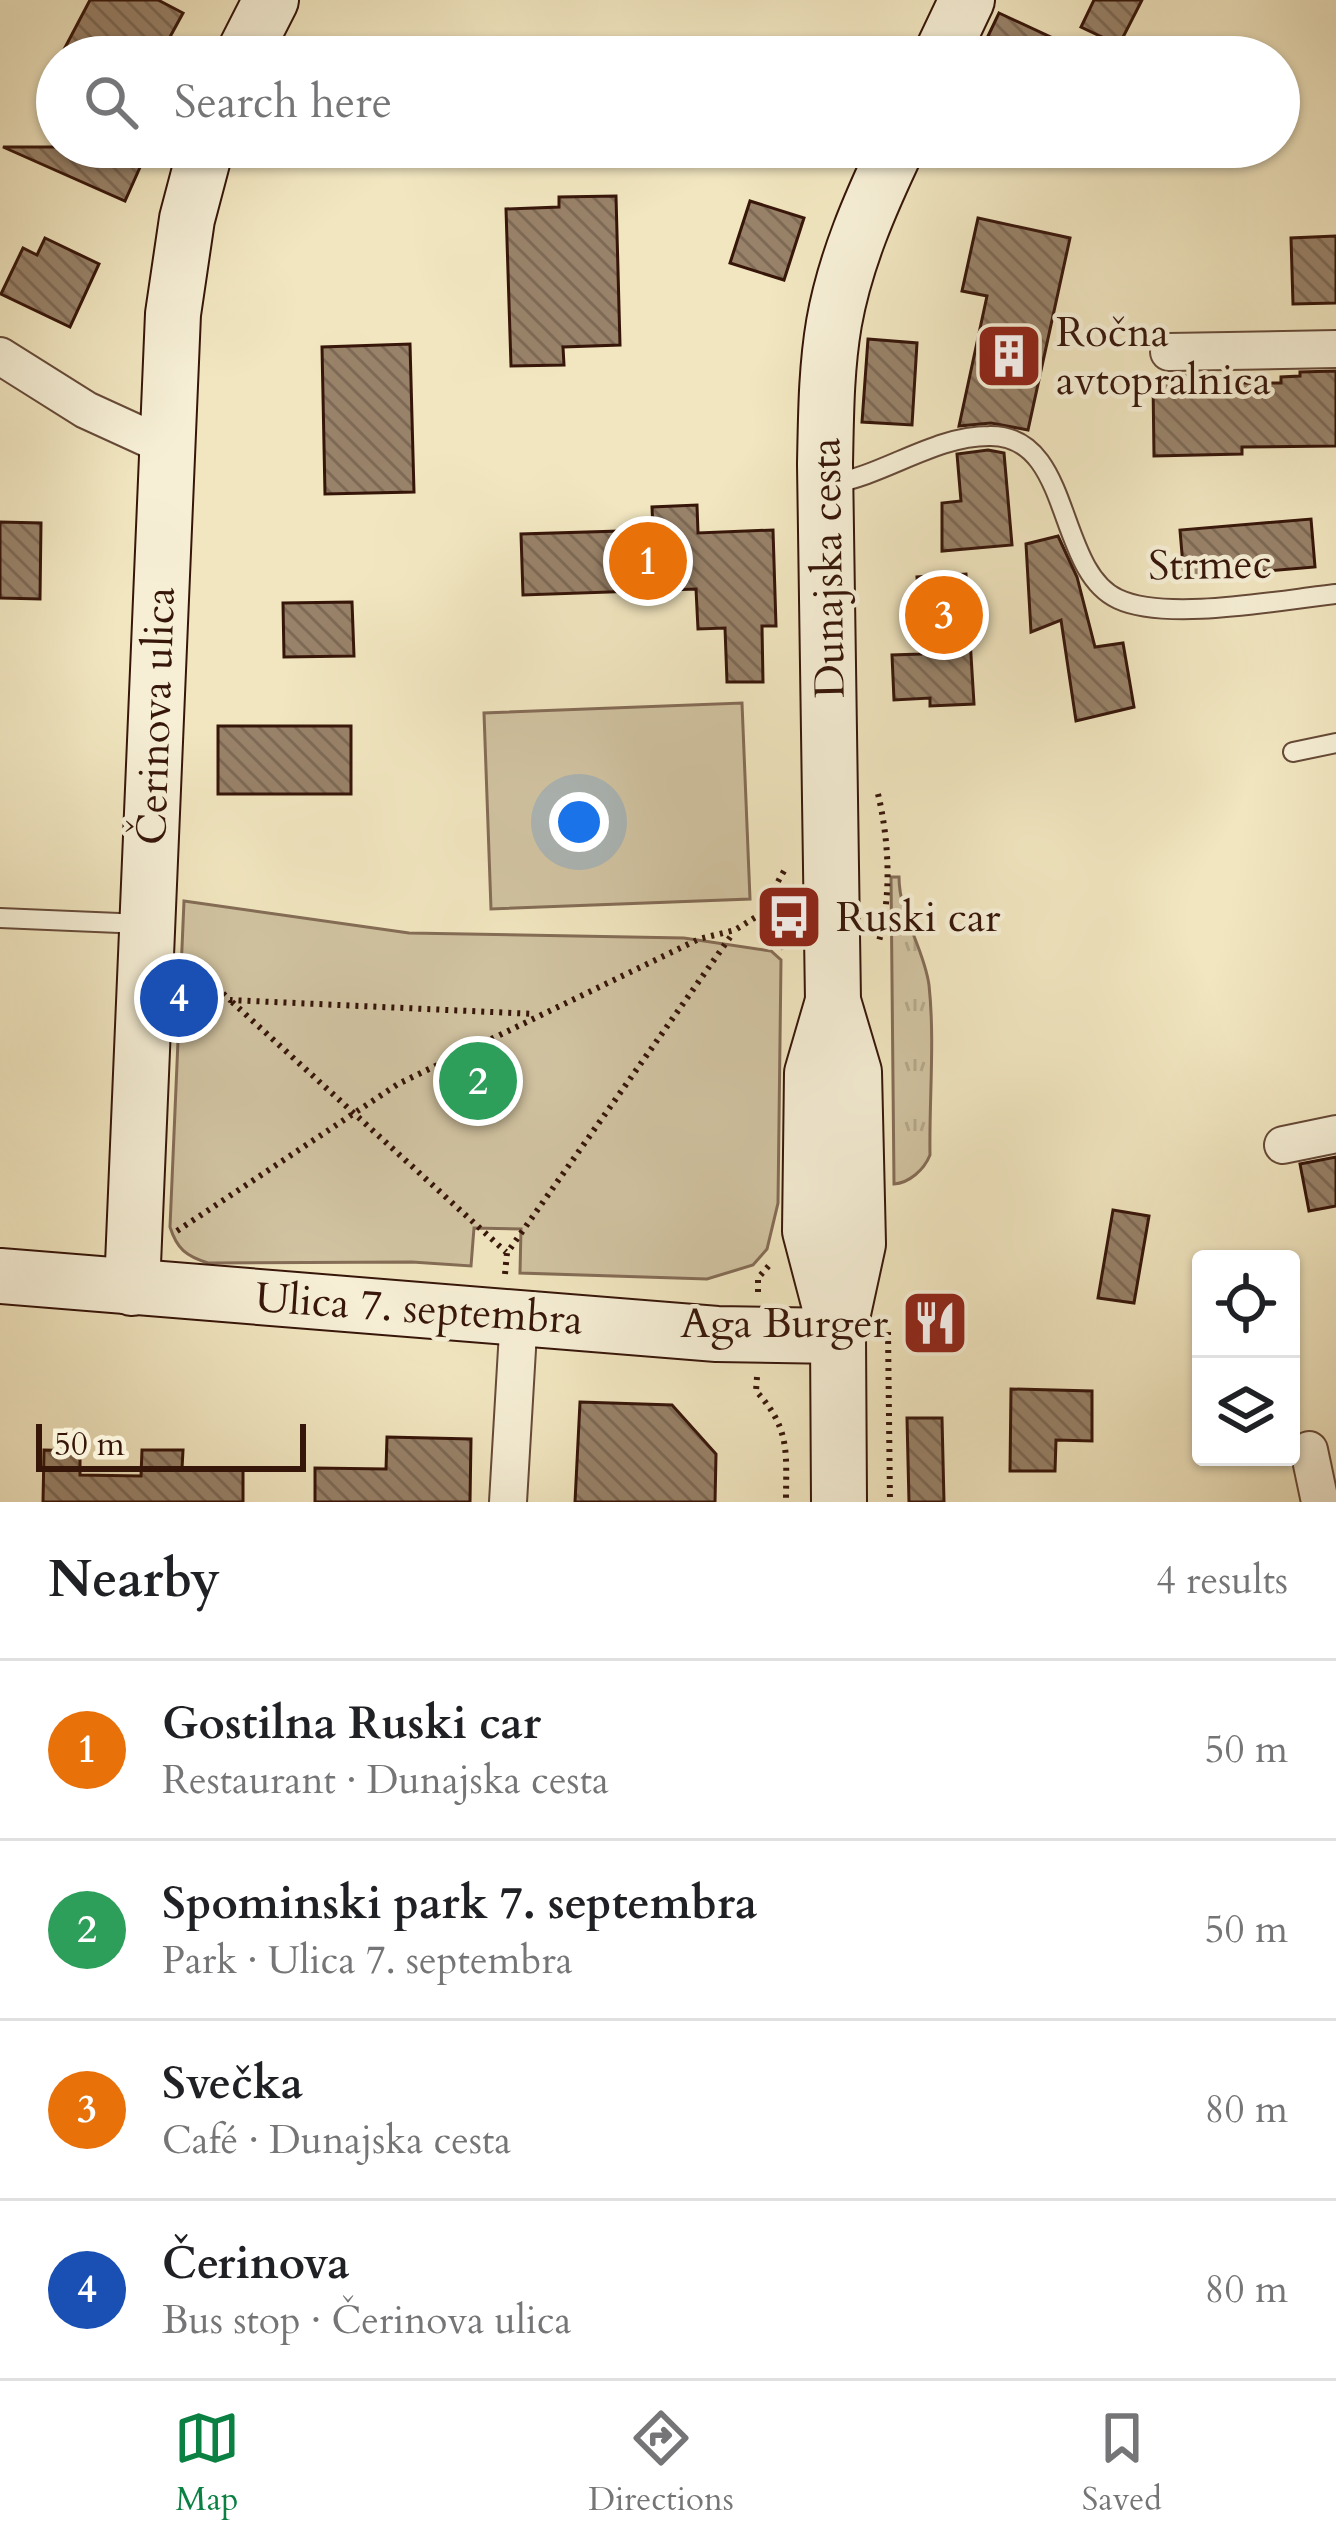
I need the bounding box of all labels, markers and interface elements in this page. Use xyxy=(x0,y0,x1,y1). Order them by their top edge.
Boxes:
search box xyxy=(36,36,1300,168)
icon: search xyxy=(78,69,144,135)
text: Search here xyxy=(174,72,392,133)
place label: Ročna avtopralnica xyxy=(1056,304,1271,409)
building icon: Ročna avtopralnica xyxy=(974,321,1044,391)
street label: Dunajska cesta xyxy=(797,437,859,699)
pin: 1 xyxy=(609,516,687,606)
street label: Strmec xyxy=(1148,535,1272,595)
pin: 3 xyxy=(905,570,983,660)
street label: Čerinova ulica xyxy=(123,586,189,846)
your location xyxy=(549,792,609,852)
bus stop icon: Ruski car xyxy=(754,882,824,952)
place label: Ruski car xyxy=(836,889,1001,946)
pin: 4 xyxy=(140,953,218,1043)
pin: 2 xyxy=(439,1036,517,1126)
map controls xyxy=(1192,1250,1300,1466)
button: locate xyxy=(1192,1250,1300,1358)
street label: Ulica 7. septembra xyxy=(253,1269,585,1349)
restaurant icon: Aga Burger xyxy=(900,1288,970,1358)
place label: Aga Burger xyxy=(680,1295,889,1352)
button: layers xyxy=(1192,1358,1300,1466)
scale bar xyxy=(36,1418,306,1471)
text: 50 m xyxy=(54,1422,125,1467)
text: Nearby xyxy=(48,1545,220,1615)
text: 4 results xyxy=(1156,1554,1288,1607)
text: Gostilna Ruski car xyxy=(162,1693,541,1754)
text: 1 xyxy=(77,1723,97,1776)
text: 50 m xyxy=(1205,1723,1288,1776)
text: Restaurant · Dunajska cesta xyxy=(162,1754,609,1807)
text: Spominski park 7. septembra xyxy=(162,1873,757,1934)
text: 2 xyxy=(77,1903,97,1956)
text: 50 m xyxy=(1205,1903,1288,1956)
text: Park · Ulica 7. septembra xyxy=(162,1934,573,1987)
text: Svečka xyxy=(162,2053,303,2114)
text: 3 xyxy=(77,2083,97,2136)
text: 80 m xyxy=(1205,2083,1288,2136)
text: Café · Dunajska cesta xyxy=(162,2114,511,2167)
text: Čerinova xyxy=(162,2233,350,2294)
text: 4 xyxy=(77,2263,97,2316)
text: 80 m xyxy=(1205,2263,1288,2316)
text: Bus stop · Čerinova ulica xyxy=(162,2294,571,2347)
tab: Map xyxy=(174,2405,240,2522)
tab: Directions xyxy=(588,2405,734,2522)
tab: Saved xyxy=(1082,2405,1162,2522)

